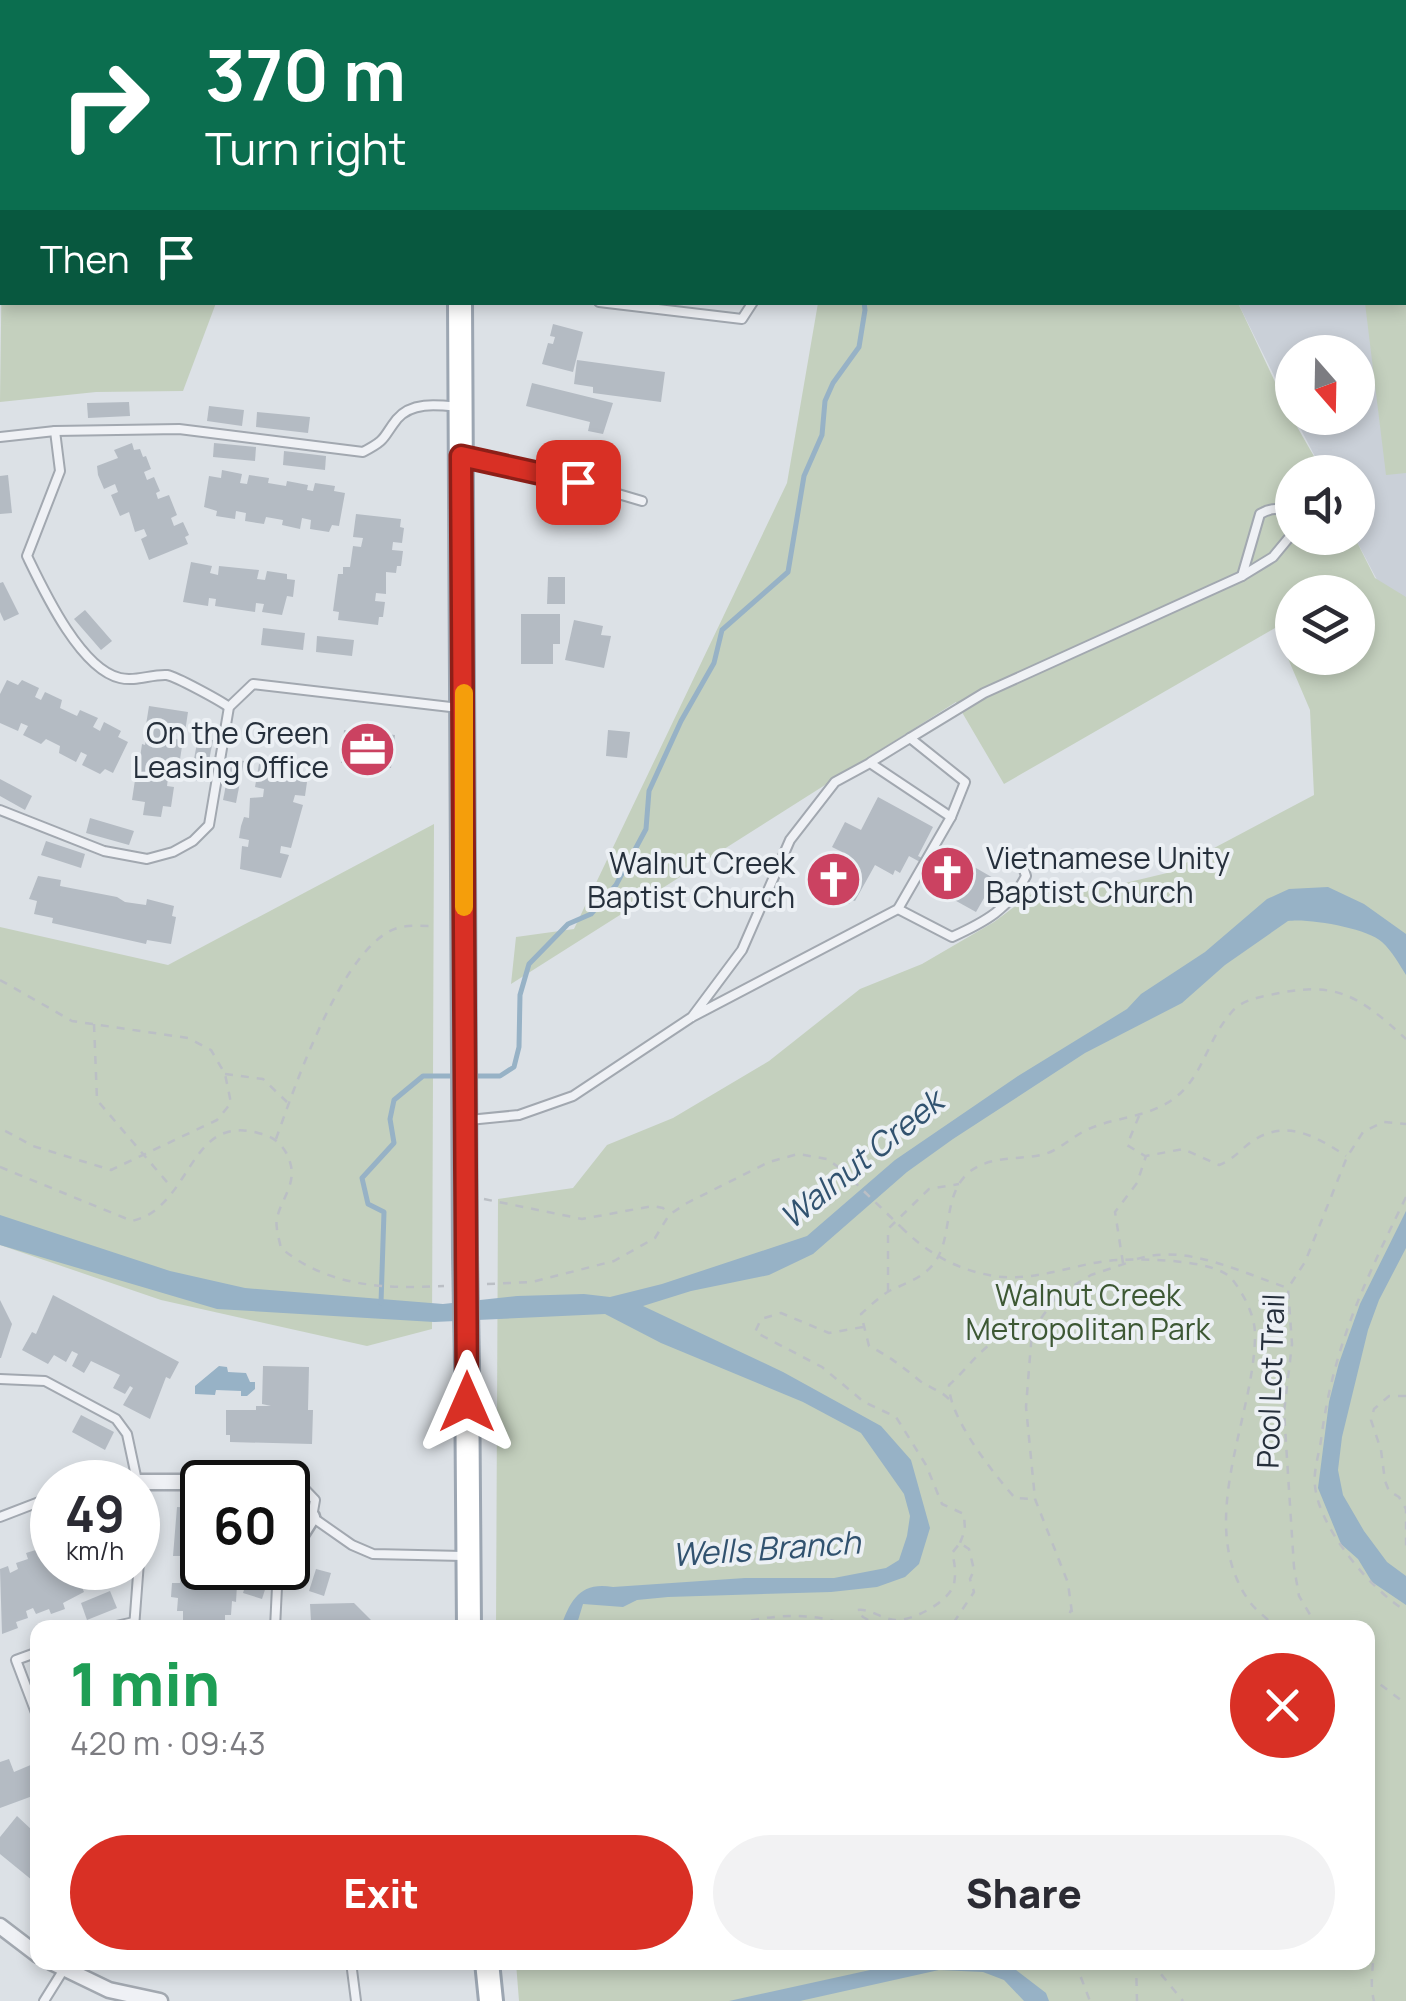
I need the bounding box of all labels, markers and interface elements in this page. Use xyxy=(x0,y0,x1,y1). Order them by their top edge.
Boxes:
text: 370 m xyxy=(205,26,406,122)
icon: right xyxy=(40,40,170,170)
text: Turn right xyxy=(205,117,406,179)
icon: arrive xyxy=(149,230,204,285)
text: Then xyxy=(40,232,129,284)
north arrow xyxy=(1275,335,1375,435)
map controls xyxy=(1275,335,1375,675)
pin xyxy=(536,440,621,525)
icon: arrive xyxy=(551,455,606,510)
button: sound xyxy=(1275,455,1375,555)
button: layers xyxy=(1275,575,1375,675)
place label: On the Green Leasing Office xyxy=(133,712,329,787)
office icon: On the Green Leasing Office xyxy=(338,719,398,779)
place label: Vietnamese Unity Baptist Church xyxy=(986,837,1230,912)
place label: Walnut Creek Baptist Church xyxy=(587,842,796,917)
church icon: Vietnamese Unity Baptist Church xyxy=(917,844,977,904)
church icon: Walnut Creek Baptist Church xyxy=(804,849,864,909)
water label: Walnut Creek xyxy=(770,1077,955,1239)
park label: Walnut Creek Metropolitan Park xyxy=(966,1274,1212,1349)
street label: Pool Lot Trail xyxy=(1246,1293,1294,1469)
position arrow xyxy=(415,1350,519,1454)
speed limit sign: 60 xyxy=(180,1460,310,1590)
text: 49 xyxy=(65,1479,125,1547)
water label: Wells Branch xyxy=(670,1519,863,1577)
text: km/h xyxy=(66,1533,124,1568)
text: 1 min xyxy=(70,1642,220,1724)
button: close xyxy=(1230,1653,1335,1758)
text: 420 m · 09:43 xyxy=(70,1721,266,1765)
button: Exit xyxy=(70,1835,693,1950)
button: Share xyxy=(713,1835,1335,1950)

